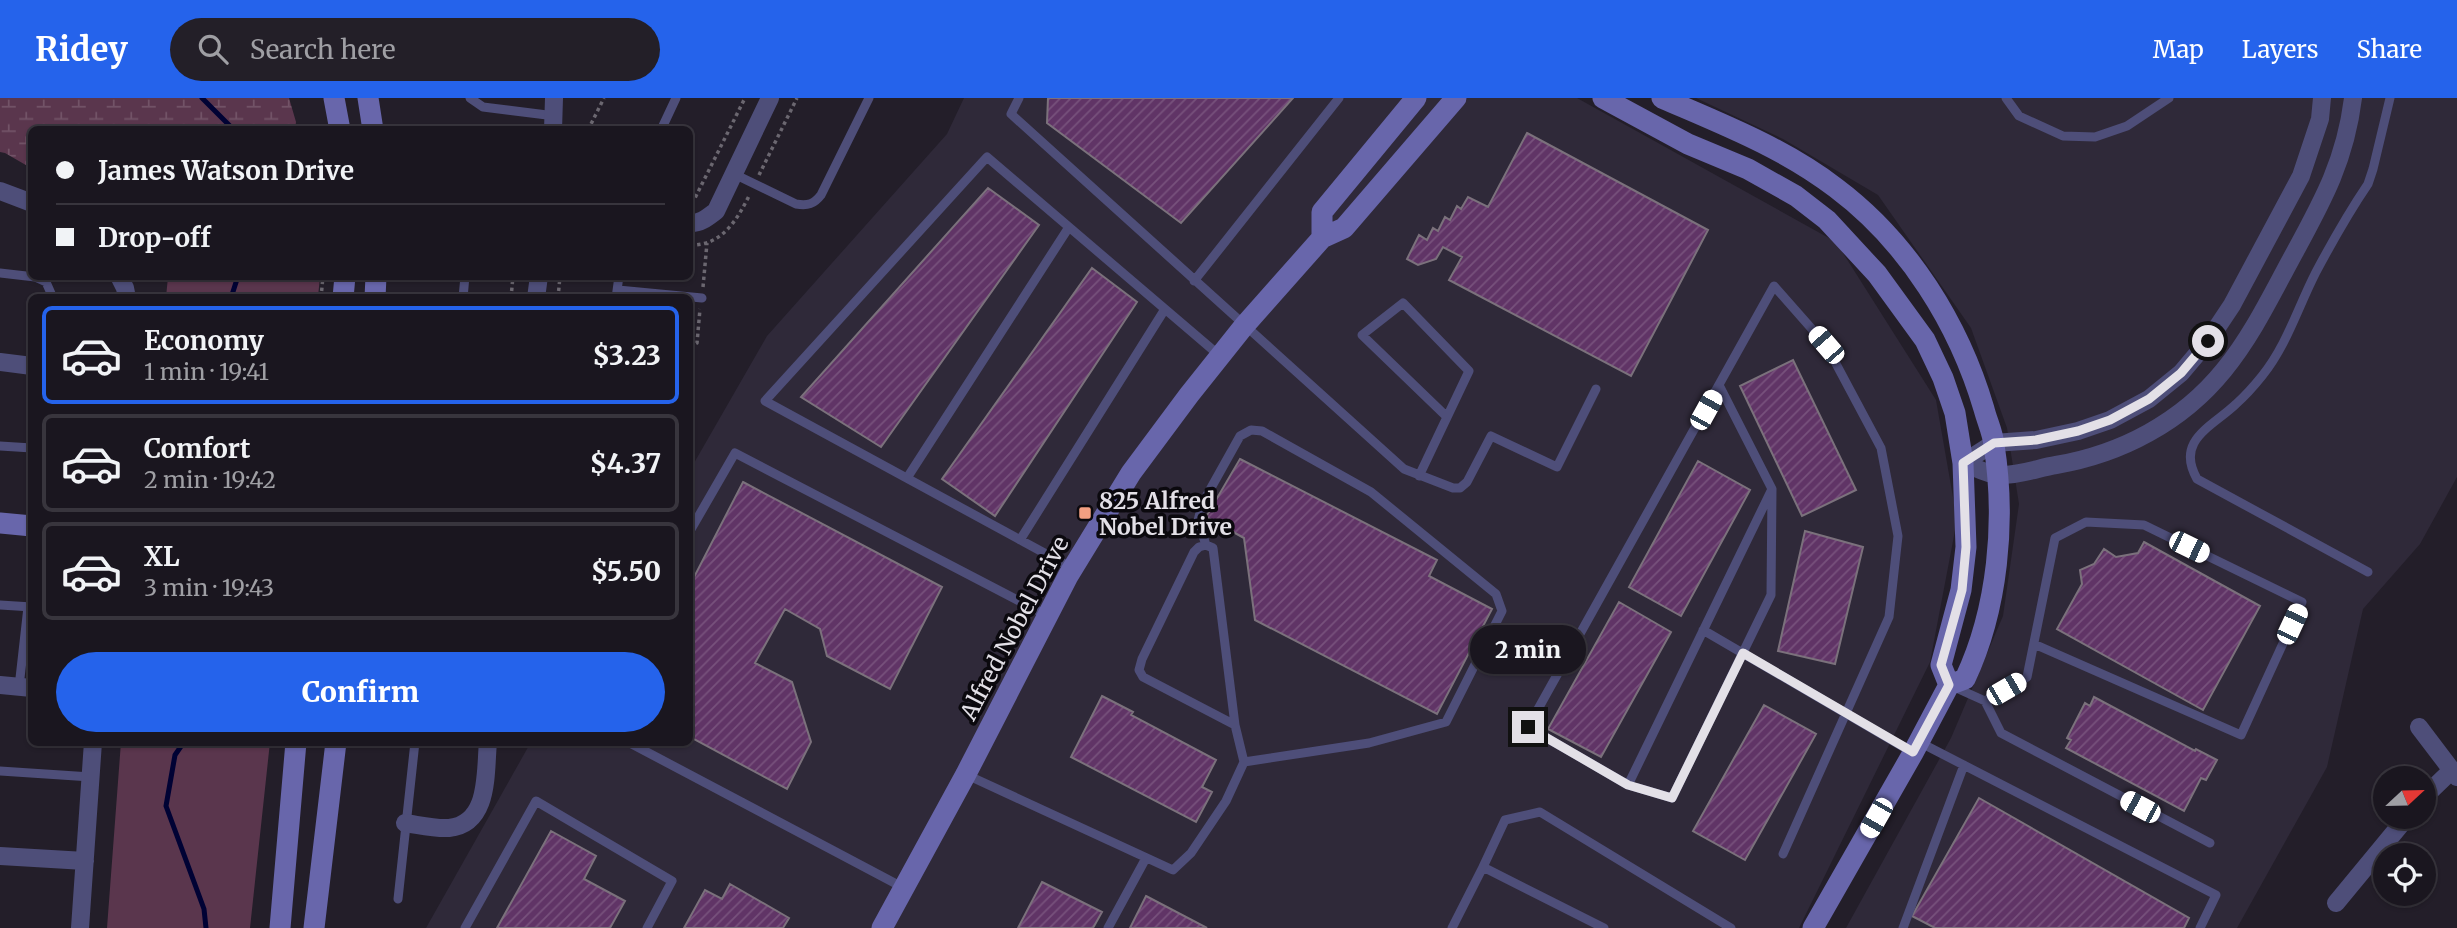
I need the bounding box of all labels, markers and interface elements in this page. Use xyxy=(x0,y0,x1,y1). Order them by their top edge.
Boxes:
search box xyxy=(170,18,660,81)
text: Ridey xyxy=(35,29,128,70)
icon: search xyxy=(194,30,232,68)
text: Search here xyxy=(250,33,396,66)
text: Map xyxy=(2153,34,2204,65)
text: Layers xyxy=(2242,34,2318,65)
text: Share xyxy=(2356,34,2422,65)
text: James Watson Drive xyxy=(98,154,354,187)
text: Drop-off xyxy=(98,221,211,254)
car xyxy=(1805,322,1848,368)
icon: car xyxy=(60,324,123,387)
text: Economy xyxy=(144,324,264,357)
route start xyxy=(2192,325,2224,357)
text: $3.23 xyxy=(592,339,661,372)
text: 1 min · 19:41 xyxy=(144,357,269,386)
car xyxy=(1687,387,1726,433)
icon: car xyxy=(60,432,123,495)
text: Comfort xyxy=(144,432,250,465)
text: $4.37 xyxy=(590,447,661,480)
text: 2 min · 19:42 xyxy=(144,465,276,494)
place label: 825 Alfred Nobel Drive xyxy=(1099,486,1232,541)
marker: 825 Alfred Nobel Drive xyxy=(1077,505,1093,521)
car xyxy=(2166,528,2213,566)
street label: Alfred Nobel Drive xyxy=(953,531,1075,726)
icon: car xyxy=(60,540,123,603)
text: XL xyxy=(144,540,180,573)
text: $5.50 xyxy=(591,555,661,588)
text: 3 min · 19:43 xyxy=(144,573,274,602)
car xyxy=(2274,601,2311,647)
callout: 2 min xyxy=(1470,626,1586,674)
text: 2 min xyxy=(1495,635,1561,664)
button: Confirm xyxy=(56,652,665,732)
car xyxy=(1983,669,2030,709)
route end xyxy=(1512,711,1544,743)
north arrow xyxy=(2373,766,2436,830)
map controls xyxy=(2373,766,2436,906)
car xyxy=(2117,788,2164,826)
car xyxy=(1857,795,1896,841)
button: locate xyxy=(2373,843,2436,906)

